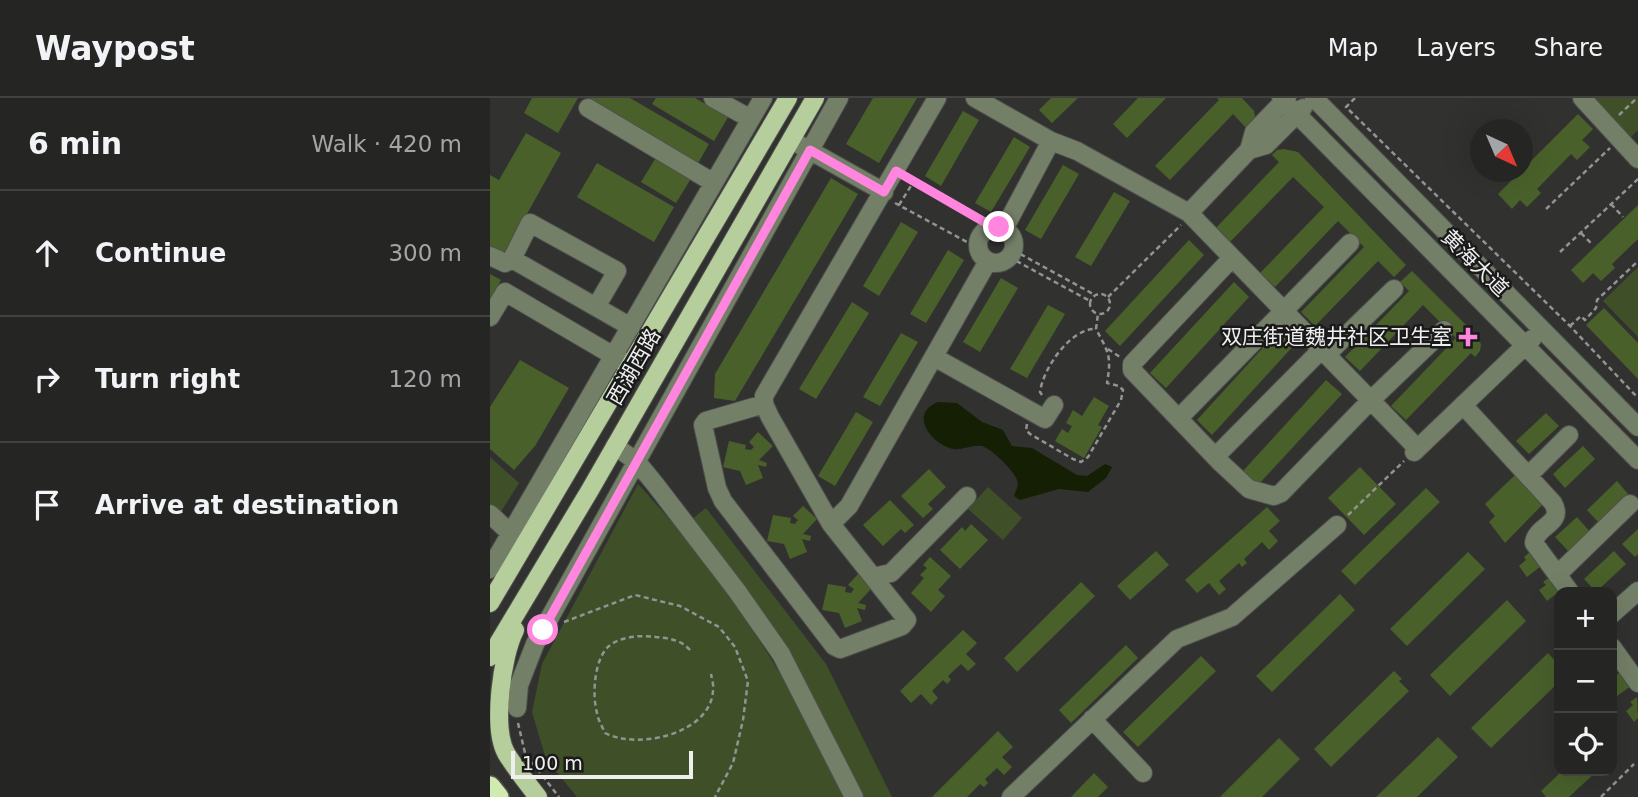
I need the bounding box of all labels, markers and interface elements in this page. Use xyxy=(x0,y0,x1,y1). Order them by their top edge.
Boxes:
text: Waypost xyxy=(35,29,195,68)
text: Map xyxy=(1328,34,1378,62)
text: Layers xyxy=(1416,34,1496,62)
text: Share xyxy=(1534,34,1603,62)
north arrow xyxy=(1470,119,1533,182)
text: 6 min xyxy=(28,126,122,161)
text: Walk · 420 m xyxy=(311,131,462,157)
route end xyxy=(983,211,1014,242)
street label: 黄海大道 xyxy=(1437,225,1513,301)
icon: ahead xyxy=(28,234,66,272)
text: Continue xyxy=(95,238,226,268)
text: 300 m xyxy=(388,240,462,266)
street label: 西湖西路 xyxy=(603,325,665,409)
place label: 双庄街道魏井社区卫生室 xyxy=(1221,325,1452,349)
marker: 双庄街道魏井社区卫生室 xyxy=(1458,327,1478,347)
icon: right xyxy=(28,360,66,398)
text: Turn right xyxy=(95,364,240,394)
text: 120 m xyxy=(388,366,462,392)
icon: arrive xyxy=(28,486,66,524)
text: Arrive at destination xyxy=(95,490,399,520)
map controls xyxy=(1554,587,1617,776)
button: + xyxy=(1554,587,1617,650)
route start xyxy=(527,614,558,645)
button: − xyxy=(1554,650,1617,713)
button: locate xyxy=(1554,713,1617,776)
scale bar xyxy=(511,748,693,780)
text: 100 m xyxy=(522,752,583,774)

